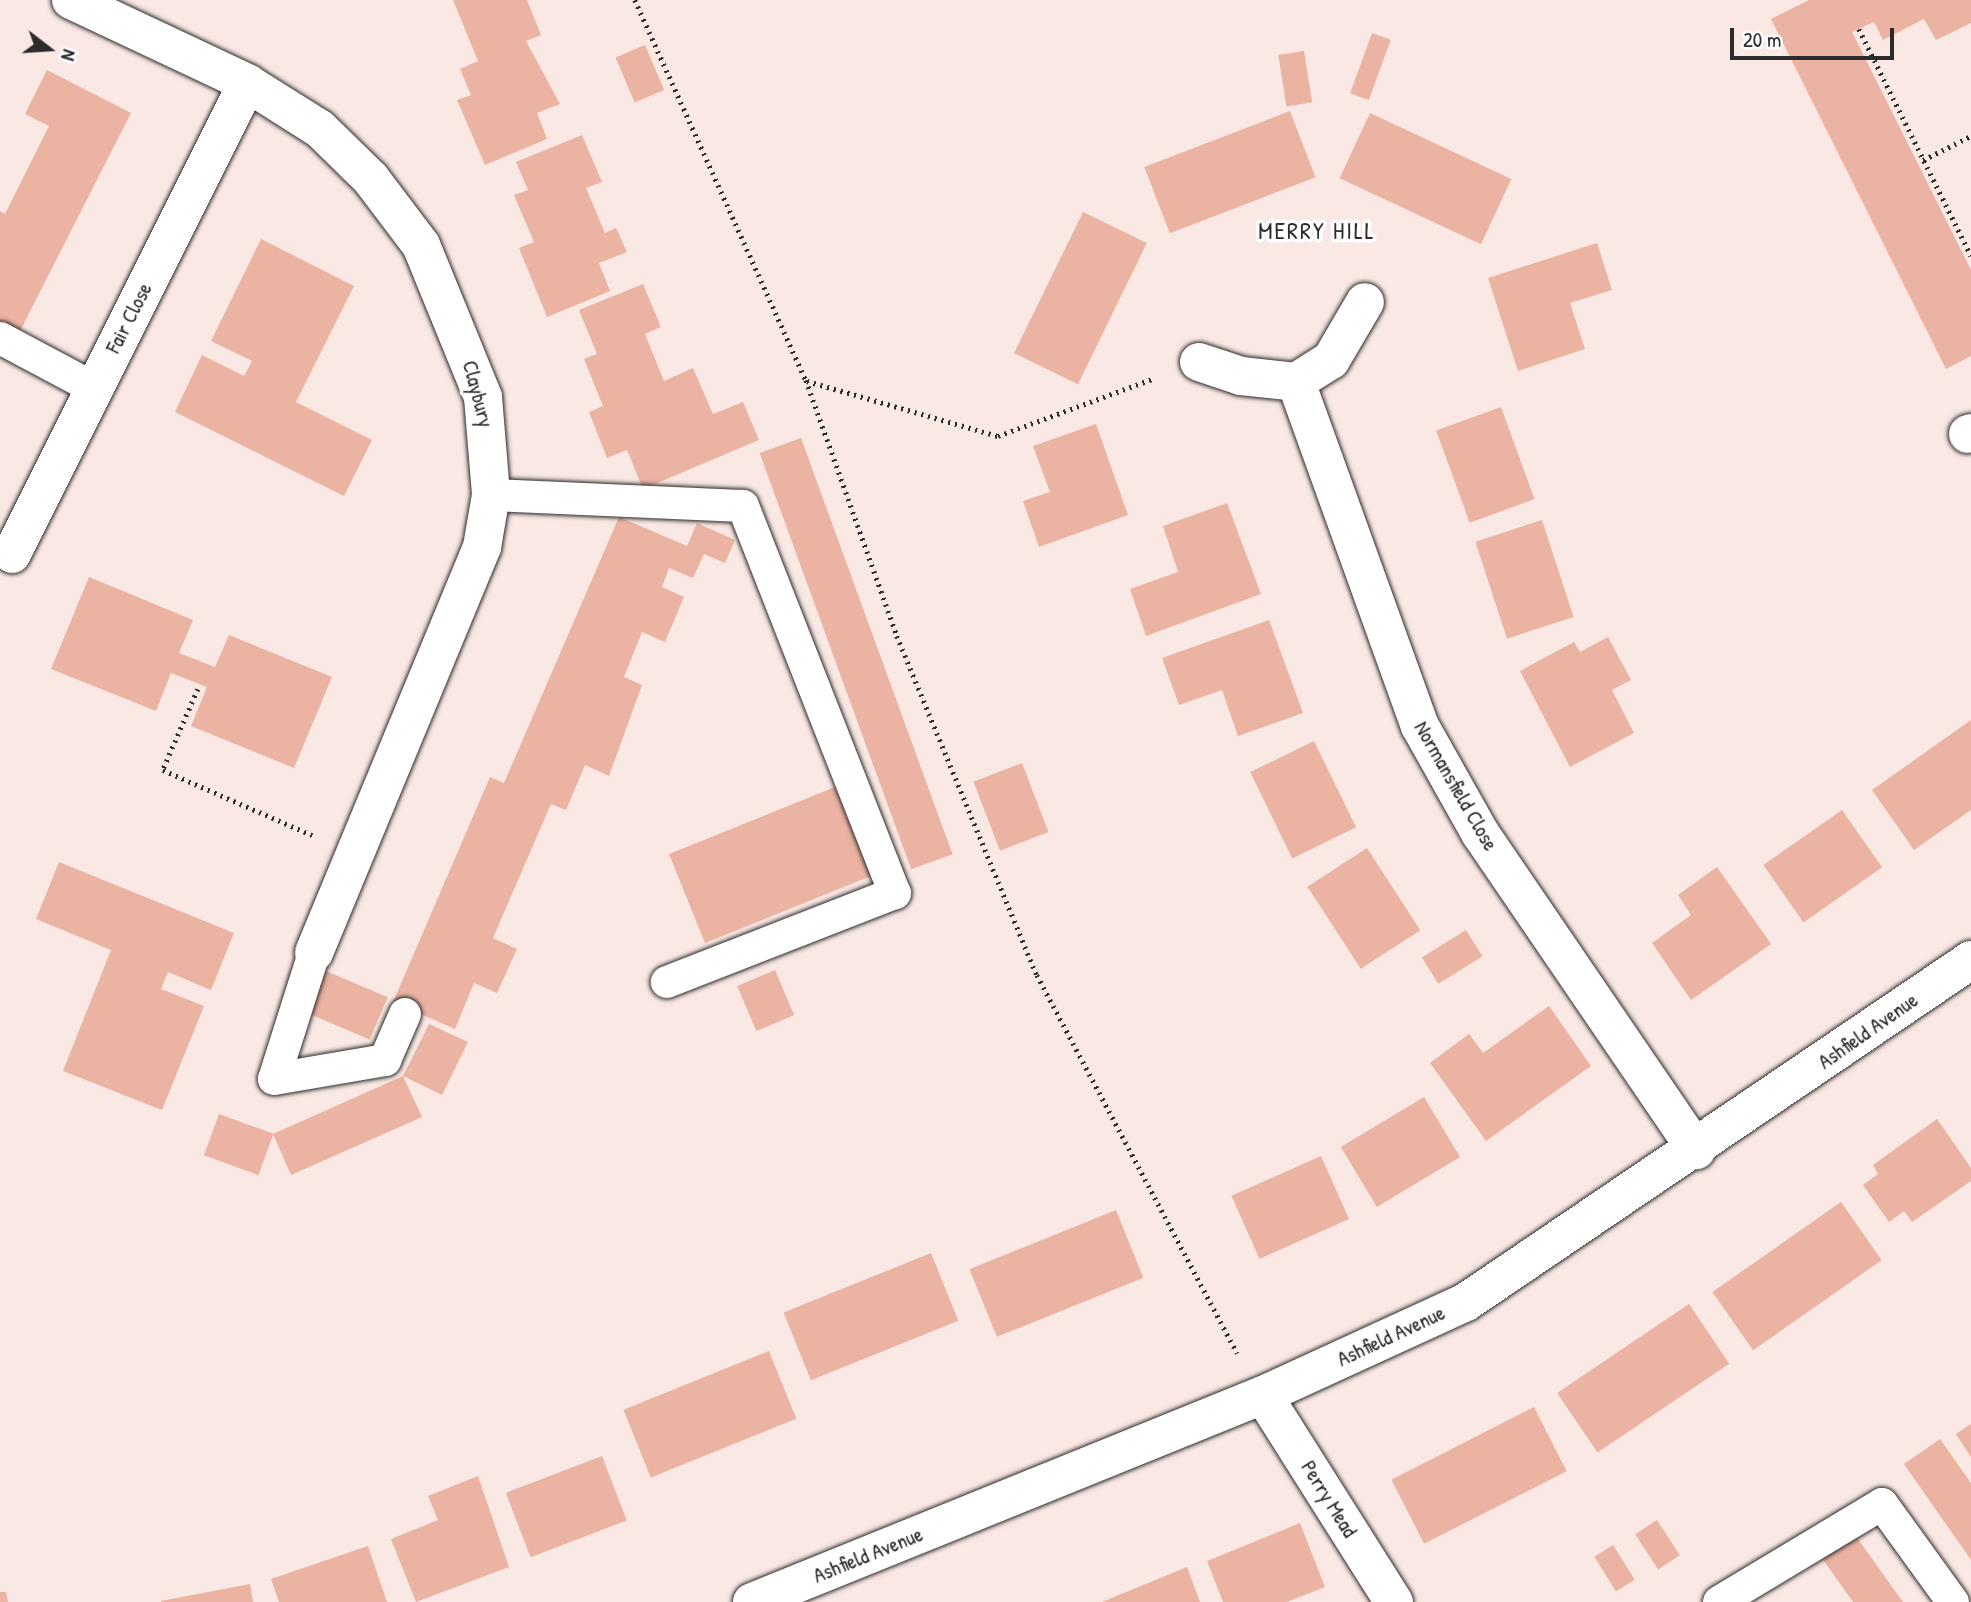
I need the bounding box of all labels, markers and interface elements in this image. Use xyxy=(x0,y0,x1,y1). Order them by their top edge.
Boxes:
north arrow xyxy=(14,14,84,84)
scale bar xyxy=(1733,14,1898,58)
text: 20 m xyxy=(1743,25,1781,54)
text: N xyxy=(55,46,83,64)
district label: MERRY HILL xyxy=(1259,217,1375,245)
street label: Fair Close xyxy=(101,279,157,357)
street label: Claybury xyxy=(457,358,499,430)
street label: Normansfield Close xyxy=(1409,717,1503,855)
street label: Ashfield Avenue xyxy=(1813,987,1923,1075)
street label: Ashfield Avenue xyxy=(1333,1300,1449,1372)
street label: Perry Mead xyxy=(1296,1456,1362,1542)
street label: Ashfield Avenue xyxy=(810,1522,926,1588)

